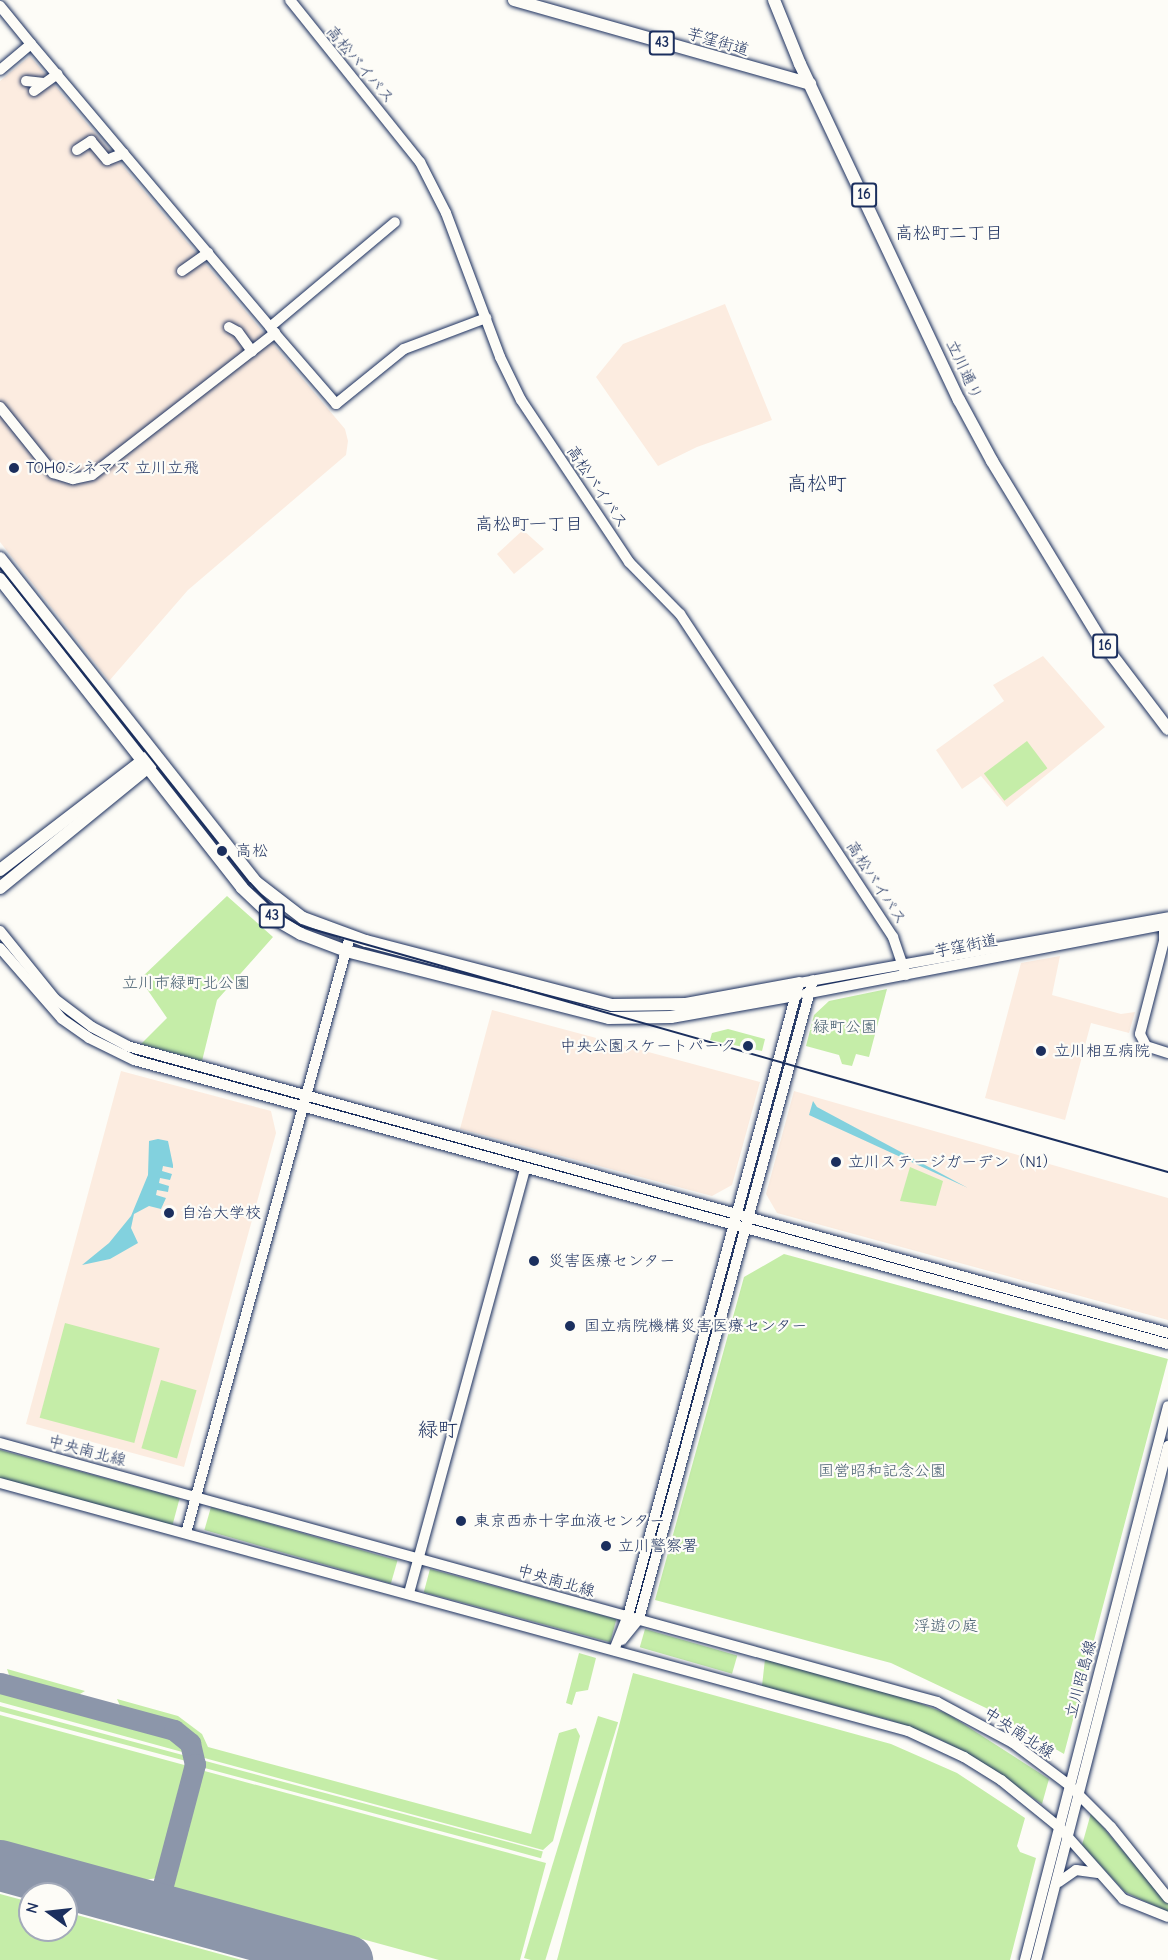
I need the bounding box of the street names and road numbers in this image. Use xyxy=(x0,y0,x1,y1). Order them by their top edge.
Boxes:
street label: 高松バイパス xyxy=(322,22,398,108)
street label: 芋窪街道 xyxy=(685,24,751,60)
road number: 43 xyxy=(648,31,676,55)
road number: 16 xyxy=(850,183,878,207)
street label: 立川通り xyxy=(942,337,986,403)
street label: 高松バイパス xyxy=(562,442,632,532)
road number: 16 xyxy=(1092,634,1118,658)
street label: 高松バイパス xyxy=(842,838,910,928)
road number: 43 xyxy=(258,904,286,928)
street label: 芋窪街道 xyxy=(933,930,999,962)
street label: 中央南北線 xyxy=(46,1431,128,1471)
street label: 中央南北線 xyxy=(515,1561,597,1601)
street label: 立川昭島線 xyxy=(1061,1638,1101,1720)
street label: 中央南北線 xyxy=(980,1703,1058,1763)

